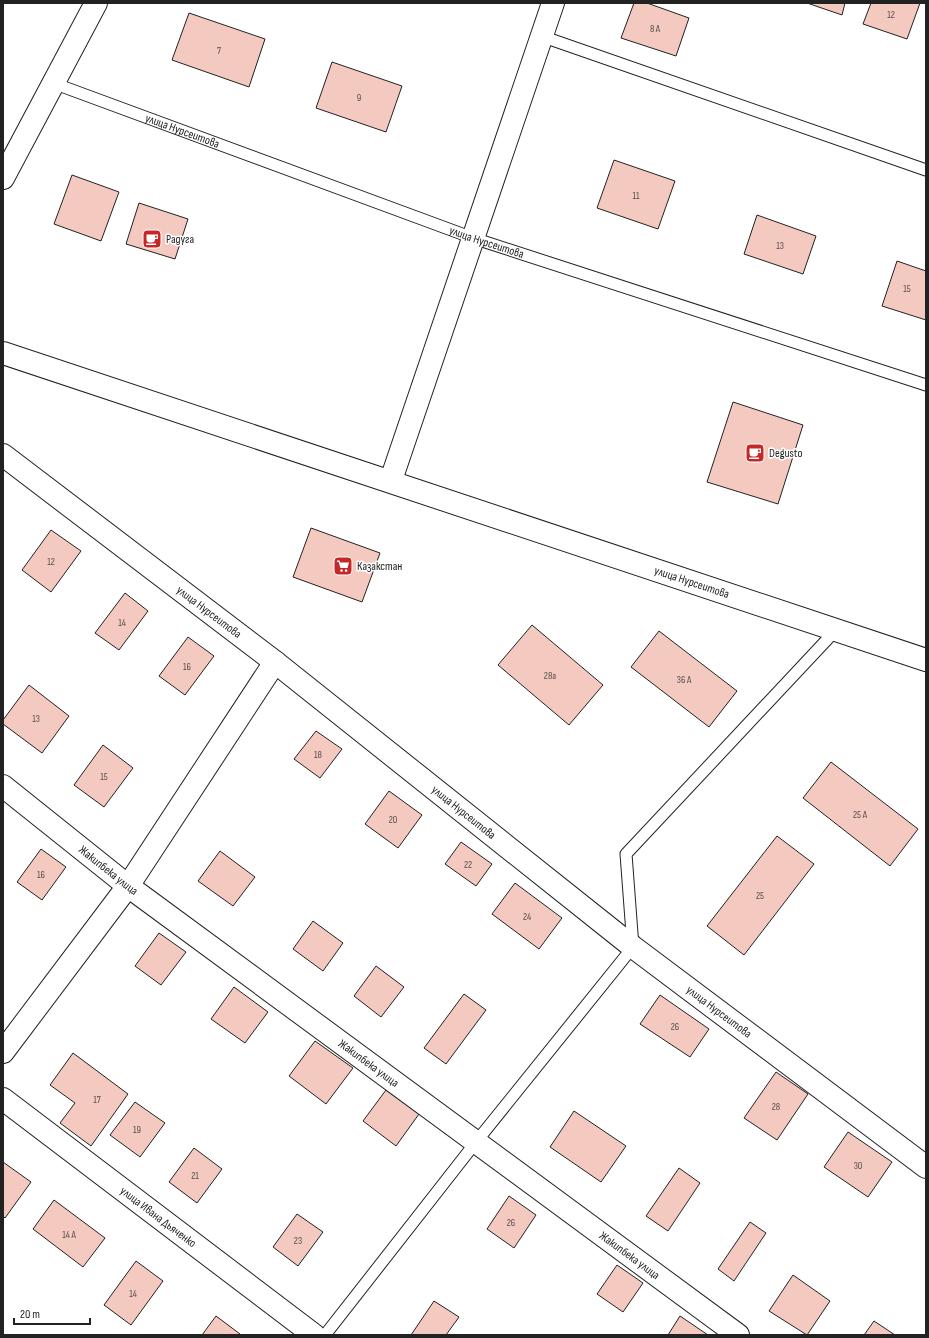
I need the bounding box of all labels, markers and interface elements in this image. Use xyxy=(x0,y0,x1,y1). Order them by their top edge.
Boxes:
house number: 12 xyxy=(887,9,895,21)
house number: 8 А xyxy=(650,23,661,35)
house number: 7 xyxy=(217,45,221,57)
house number: 9 xyxy=(357,92,361,104)
street label: улица Нурсеитова xyxy=(143,111,222,152)
house number: 11 xyxy=(633,190,640,202)
street label: улица Нурсеитова xyxy=(447,223,526,262)
cafe icon: Радуга xyxy=(141,228,163,250)
place label: Радуга xyxy=(166,232,194,247)
house number: 13 xyxy=(776,240,784,252)
house number: 15 xyxy=(903,283,911,295)
cafe icon: Degusto xyxy=(744,442,766,464)
place label: Degusto xyxy=(769,446,802,461)
supermarket icon: Казакстан xyxy=(332,555,354,577)
house number: 12 xyxy=(47,556,55,568)
place label: Казакстан xyxy=(357,559,402,574)
street label: улица Нурсеитова xyxy=(652,563,731,602)
street label: улица Нурсеитова xyxy=(173,583,245,642)
house number: 14 xyxy=(118,617,126,629)
house number: 16 xyxy=(183,661,191,673)
house number: 28а xyxy=(544,670,556,682)
house number: 36 А xyxy=(677,674,692,686)
house number: 13 xyxy=(32,713,40,725)
house number: 18 xyxy=(314,749,322,761)
house number: 15 xyxy=(100,771,108,783)
street label: улица Нурсеитова xyxy=(428,782,499,843)
house number: 25 А xyxy=(853,809,868,821)
house number: 20 xyxy=(389,814,397,826)
street label: Жакипбека улица xyxy=(76,843,141,899)
house number: 22 xyxy=(464,859,472,871)
house number: 16 xyxy=(37,869,45,881)
house number: 25 xyxy=(756,890,764,902)
house number: 24 xyxy=(523,911,531,923)
street label: улица Нурсеитова xyxy=(683,983,755,1042)
house number: 26 xyxy=(671,1021,679,1033)
street label: Жакипбека улица xyxy=(335,1036,402,1091)
house number: 17 xyxy=(93,1094,101,1106)
house number: 28 xyxy=(772,1101,780,1113)
house number: 19 xyxy=(133,1124,141,1136)
house number: 30 xyxy=(854,1160,862,1172)
house number: 21 xyxy=(191,1170,199,1182)
street label: улица Ивана Дьяченко xyxy=(117,1184,199,1251)
house number: 26 xyxy=(507,1217,515,1229)
street label: Жакипбека улица xyxy=(596,1228,663,1283)
house number: 14 А xyxy=(62,1229,76,1241)
house number: 23 xyxy=(294,1235,302,1247)
house number: 14 xyxy=(129,1288,137,1300)
scale bar xyxy=(14,1300,90,1326)
text: 20 m xyxy=(20,1307,40,1322)

